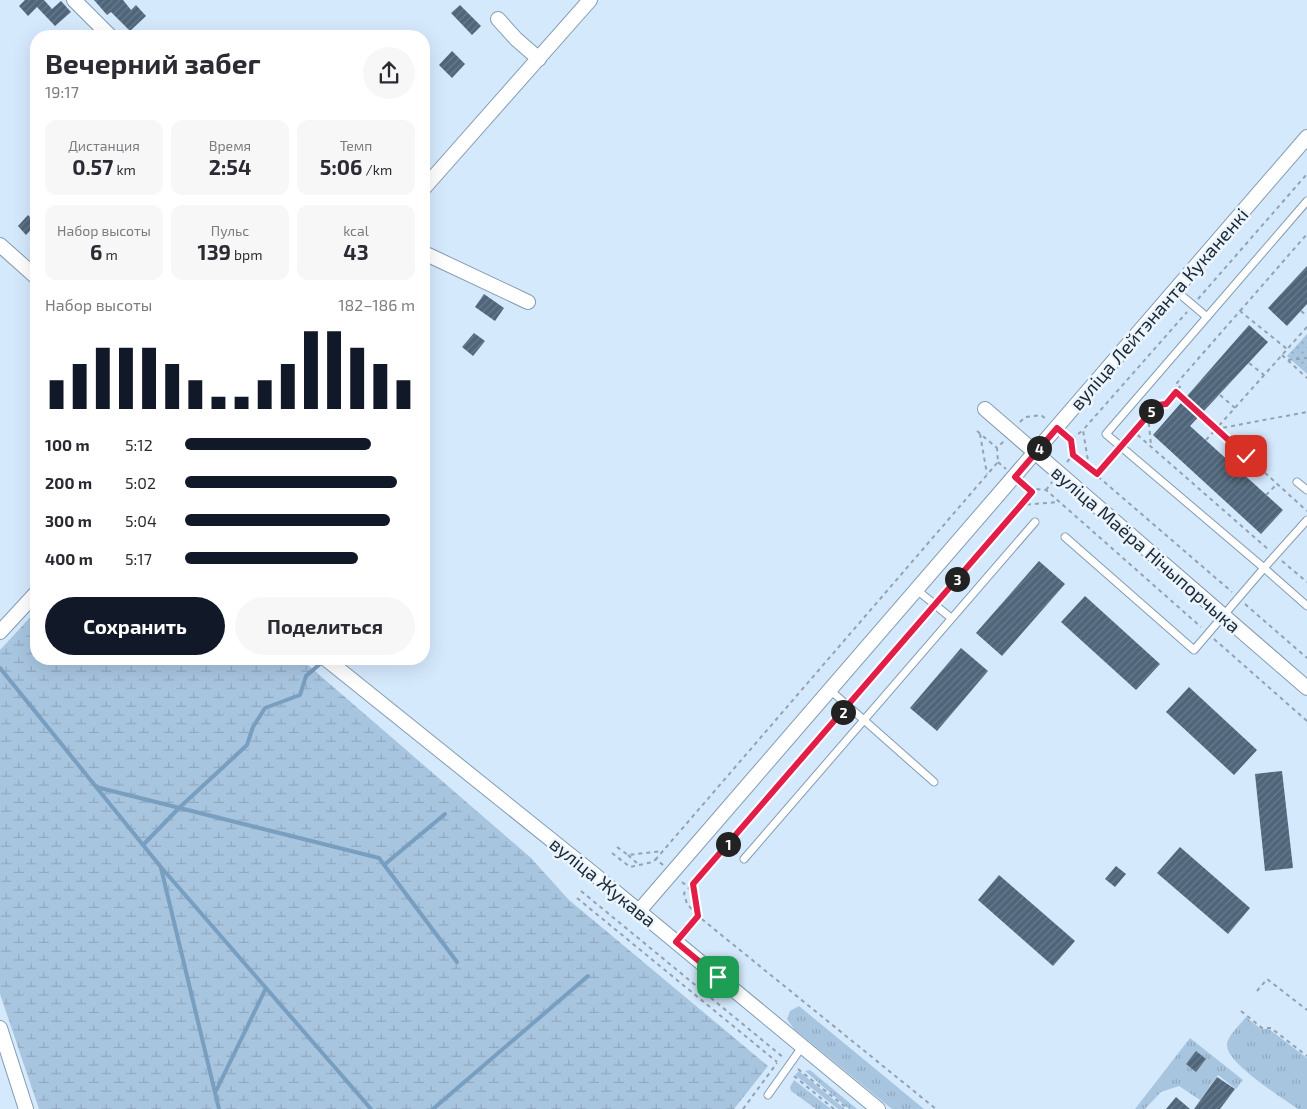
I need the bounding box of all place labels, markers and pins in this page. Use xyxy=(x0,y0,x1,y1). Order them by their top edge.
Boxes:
pin: 5 xyxy=(1138,398,1164,424)
pin xyxy=(1225,435,1267,477)
pin: 4 xyxy=(1026,436,1052,460)
pin: 3 xyxy=(944,566,970,592)
pin: 2 xyxy=(830,700,856,724)
pin: 1 xyxy=(716,832,740,856)
pin xyxy=(697,956,739,998)

